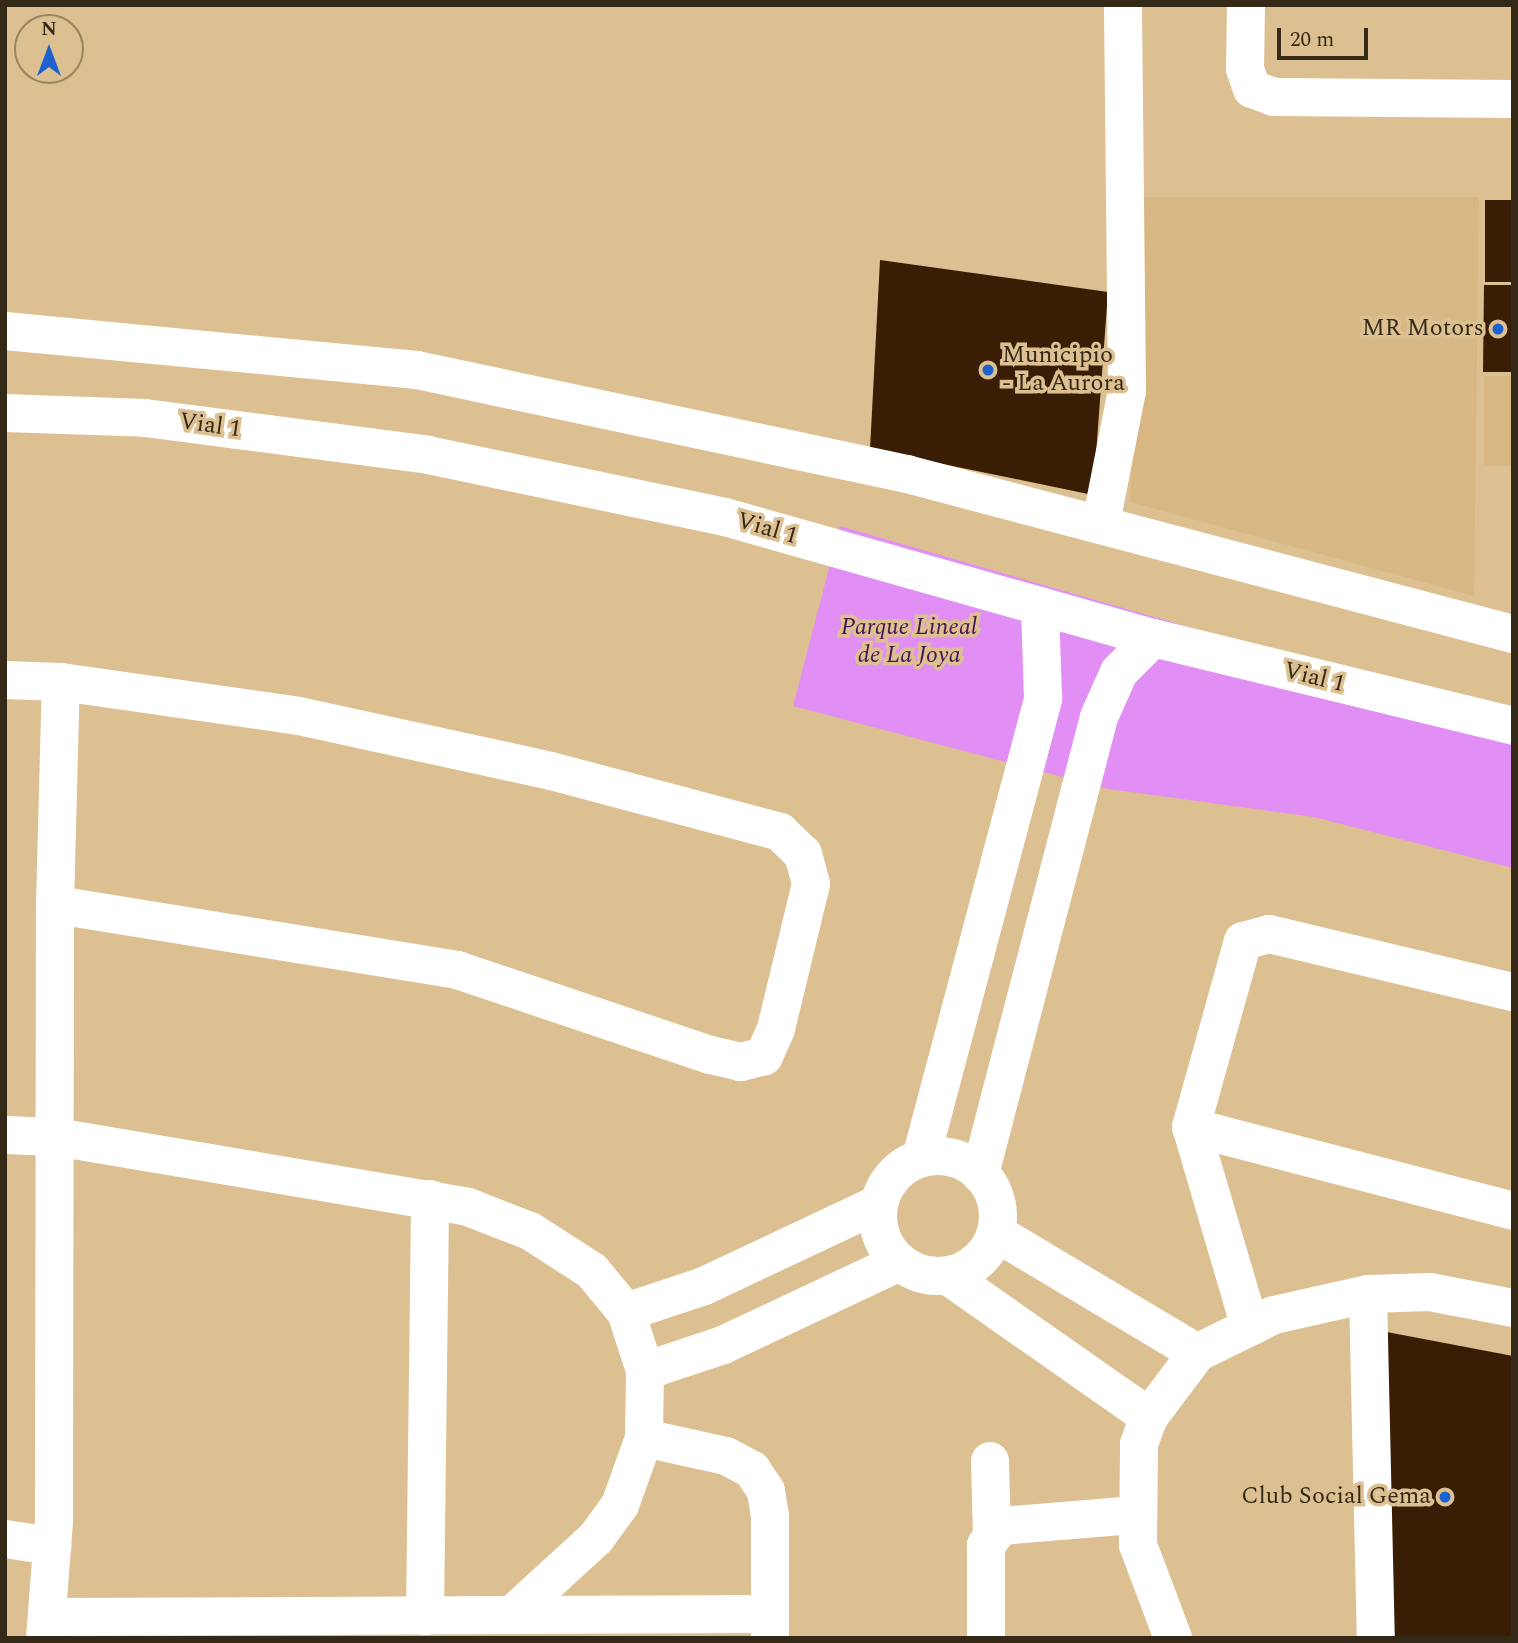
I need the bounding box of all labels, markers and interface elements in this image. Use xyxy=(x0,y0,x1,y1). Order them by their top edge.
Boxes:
north arrow xyxy=(14,14,84,84)
scale bar xyxy=(1280,14,1371,58)
text: N xyxy=(41,15,57,44)
text: 20 m xyxy=(1290,24,1334,56)
place label: MR Motors xyxy=(1362,315,1484,343)
marker: MR Motors xyxy=(1490,321,1506,337)
place label: Municipio - La Aurora xyxy=(1002,342,1125,398)
marker: Municipio - La Aurora xyxy=(980,362,996,378)
street label: Vial 1 xyxy=(177,407,243,445)
street label: Vial 1 xyxy=(733,507,801,551)
park label: Parque Lineal de La Joya xyxy=(841,614,977,670)
street label: Vial 1 xyxy=(1280,657,1348,699)
place label: Club Social Gema xyxy=(1241,1483,1431,1511)
marker: Club Social Gema xyxy=(1437,1489,1453,1505)

